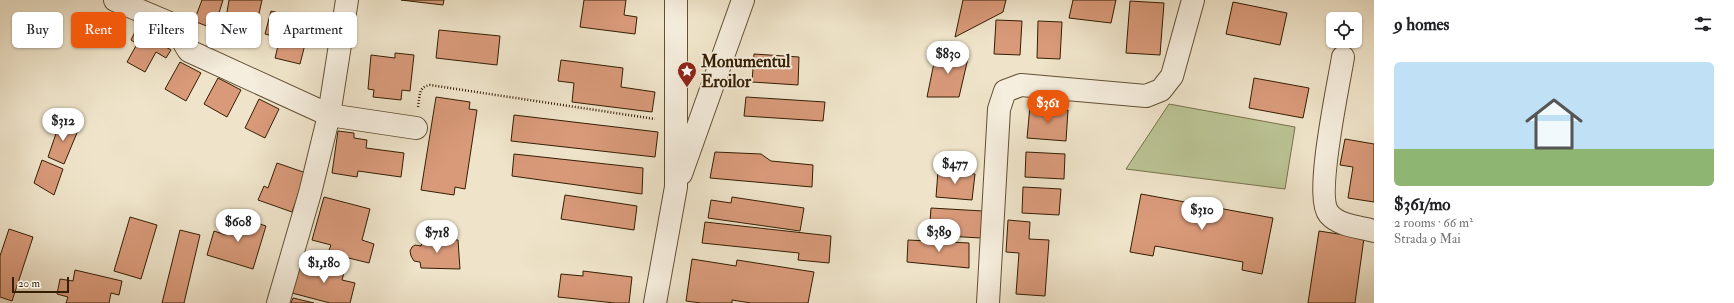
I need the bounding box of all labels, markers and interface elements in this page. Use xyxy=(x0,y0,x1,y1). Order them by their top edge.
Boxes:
chip: Buy xyxy=(12,12,63,48)
chip: Rent xyxy=(71,12,126,48)
chip: Filters xyxy=(134,12,198,48)
chip: New xyxy=(206,12,261,48)
chip: Apartment xyxy=(269,12,357,48)
map controls xyxy=(1326,12,1362,48)
button: locate xyxy=(1326,12,1362,48)
icon: filters xyxy=(1692,13,1714,35)
text: 9 homes xyxy=(1394,14,1449,35)
pin: $830 xyxy=(924,41,972,75)
text: $830 xyxy=(935,46,961,62)
place label: Monumentul Eroilor xyxy=(700,51,791,92)
place icon: Monumentul Eroilor xyxy=(676,60,698,88)
icon: home xyxy=(1518,88,1590,160)
pin: $361 xyxy=(1024,90,1072,124)
text: $361 xyxy=(1036,95,1060,111)
pin: $312 xyxy=(39,108,87,142)
text: $312 xyxy=(51,113,75,129)
pin: $477 xyxy=(931,151,979,185)
text: $477 xyxy=(942,156,968,172)
text: $361/mo xyxy=(1394,194,1450,215)
pin: $310 xyxy=(1178,197,1226,231)
text: $310 xyxy=(1190,202,1214,218)
pin: $608 xyxy=(214,209,262,243)
text: $608 xyxy=(225,214,251,230)
text: 2 rooms · 66 m² xyxy=(1394,215,1473,231)
pin: $389 xyxy=(915,219,963,253)
pin: $718 xyxy=(413,220,461,254)
text: $389 xyxy=(926,224,952,240)
text: $718 xyxy=(425,225,449,241)
text: Strada 9 Mai xyxy=(1394,231,1461,247)
pin: $1,180 xyxy=(291,250,357,284)
text: $1,180 xyxy=(308,255,340,271)
scale bar xyxy=(12,275,69,294)
text: 20 m xyxy=(18,277,40,290)

